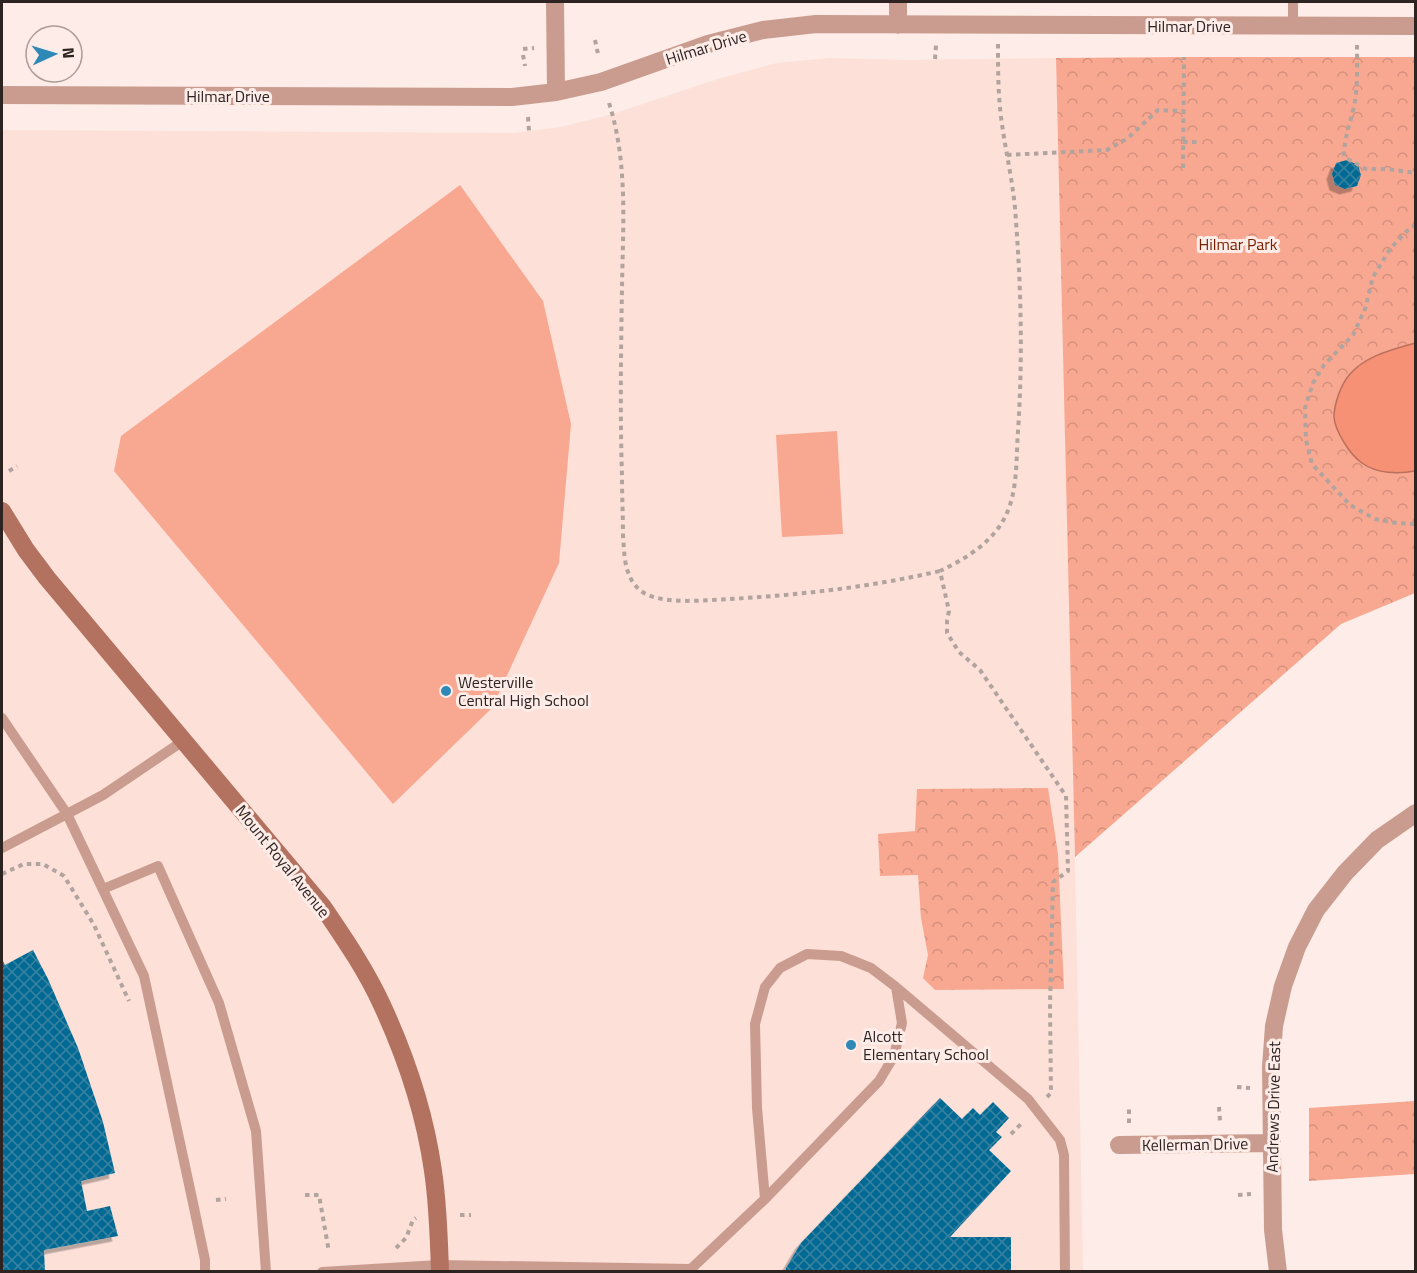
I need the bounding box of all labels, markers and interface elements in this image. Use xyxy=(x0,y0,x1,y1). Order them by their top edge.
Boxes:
street label: Hilmar Drive xyxy=(1147,14,1231,38)
street label: Hilmar Drive xyxy=(663,23,749,71)
north arrow xyxy=(24,24,84,84)
text: N xyxy=(57,47,81,59)
street label: Hilmar Drive xyxy=(186,84,270,108)
park label: Hilmar Park xyxy=(1198,232,1278,256)
place label: Westerville Central High School xyxy=(458,670,589,712)
marker: Westerville Central High School xyxy=(439,684,453,698)
street label: Mount Royal Avenue xyxy=(230,799,336,923)
place label: Alcott Elementary School xyxy=(863,1024,989,1066)
marker: Alcott Elementary School xyxy=(844,1038,858,1052)
street label: Andrews Drive East xyxy=(1260,1041,1286,1173)
street label: Kellerman Drive xyxy=(1142,1131,1248,1157)

